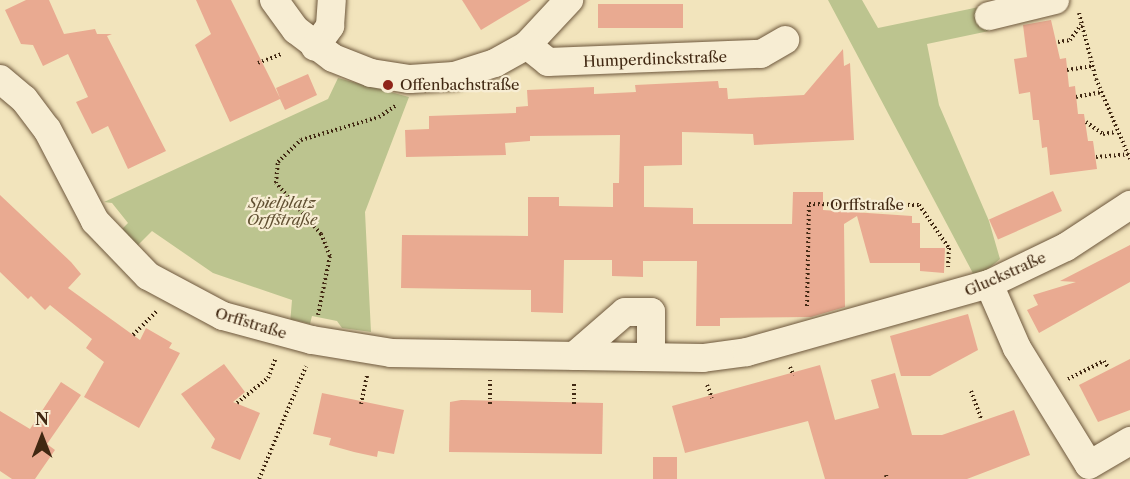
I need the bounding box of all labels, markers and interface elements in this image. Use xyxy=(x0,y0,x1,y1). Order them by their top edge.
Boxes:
street label: Humperdinckstraße xyxy=(583,47,727,71)
place label: Offenbachstraße xyxy=(400,76,519,94)
marker: Offenbachstraße xyxy=(381,78,395,92)
park label: Spielplatz Orffstraße xyxy=(247,193,317,228)
street label: Orffstraße xyxy=(830,196,904,214)
street label: Gluckstraße xyxy=(962,248,1048,300)
street label: Orffstraße xyxy=(213,304,289,342)
north arrow xyxy=(12,407,72,467)
text: N xyxy=(35,409,49,429)

